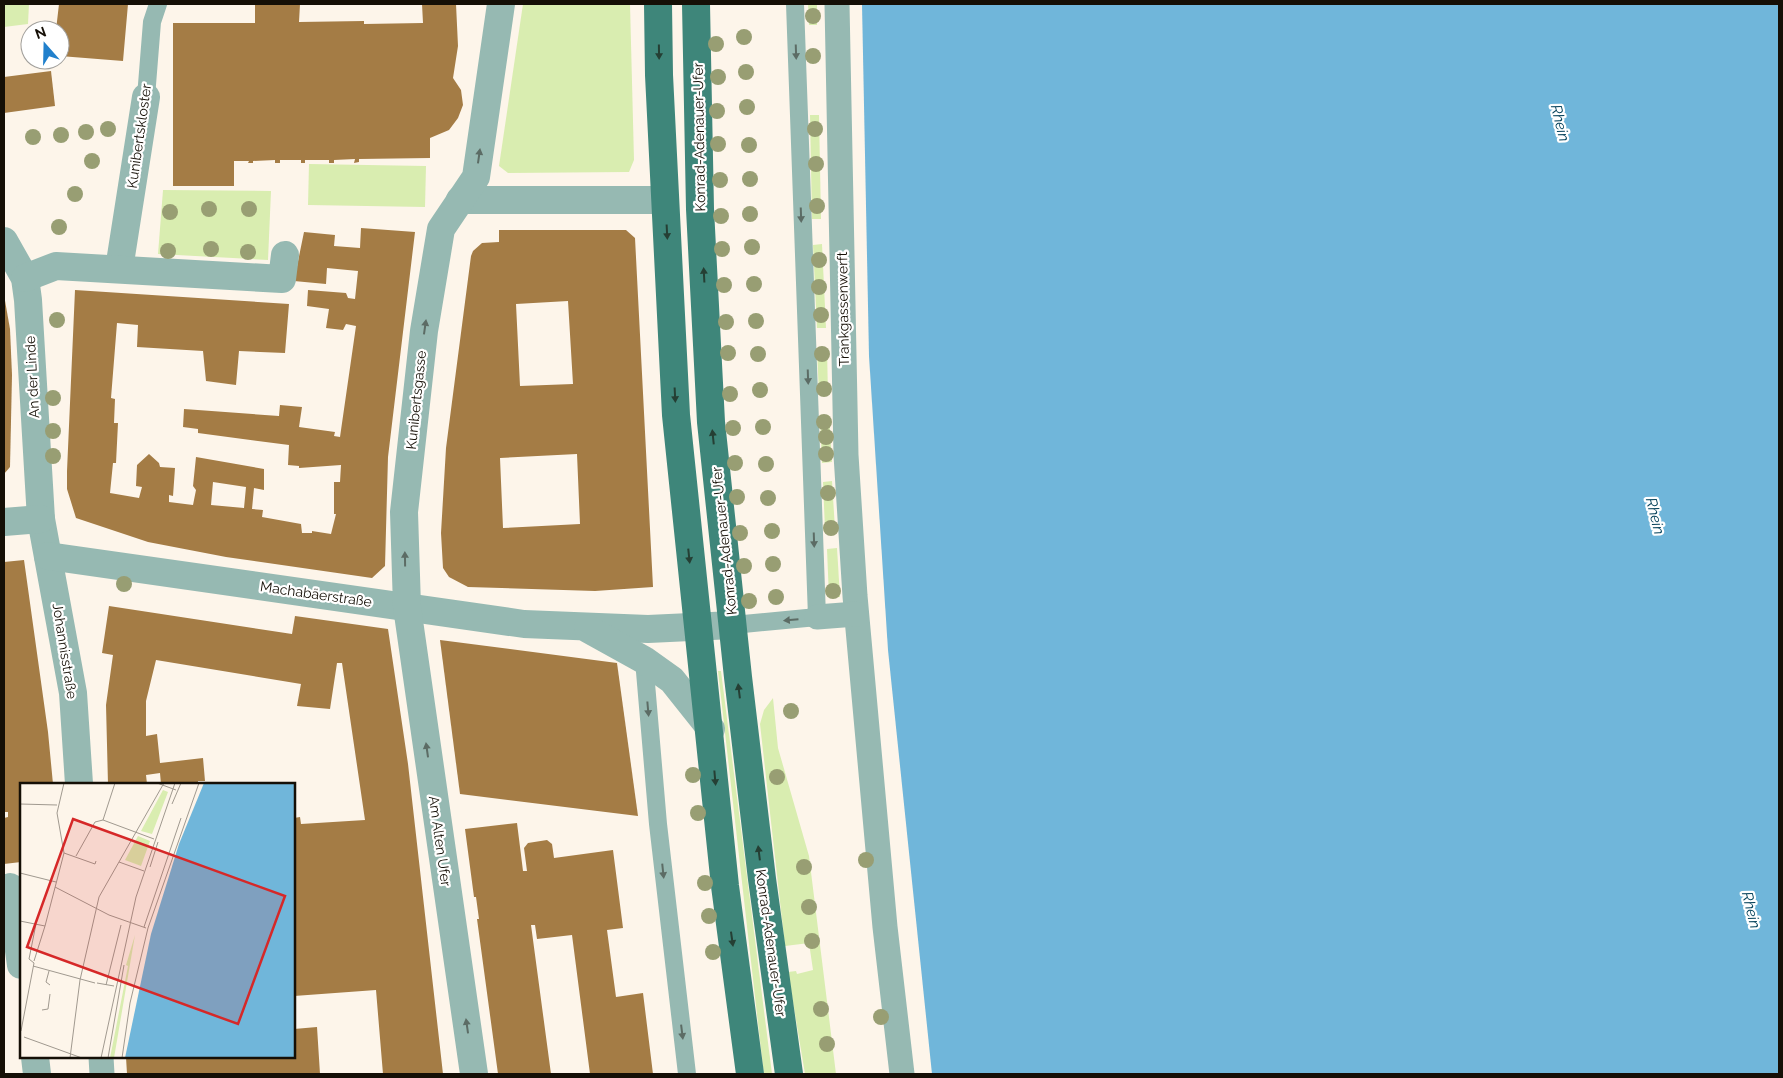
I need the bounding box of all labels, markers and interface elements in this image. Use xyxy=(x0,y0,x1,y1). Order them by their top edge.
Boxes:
north arrow xyxy=(20,20,70,70)
text: N xyxy=(33,23,48,42)
one-way arrow xyxy=(655,45,663,61)
one-way arrow xyxy=(793,45,801,61)
street label: Konrad-Adenauer-Ufer xyxy=(690,62,708,212)
street label: Kunibertskloster xyxy=(124,83,154,189)
water label: Rhein xyxy=(1547,103,1573,143)
one-way arrow xyxy=(475,148,483,164)
one-way arrow xyxy=(798,207,806,223)
one-way arrow xyxy=(663,225,671,241)
street label: Trankgassenwerft xyxy=(834,251,852,366)
one-way arrow xyxy=(699,267,707,283)
one-way arrow xyxy=(421,319,429,335)
street label: An der Linde xyxy=(22,335,42,419)
street label: Kunibertsgasse xyxy=(403,350,429,450)
one-way arrow xyxy=(804,370,812,386)
one-way arrow xyxy=(672,387,680,403)
one-way arrow xyxy=(709,429,717,445)
street label: Konrad-Adenauer-Ufer xyxy=(708,466,740,616)
water label: Rhein xyxy=(1642,496,1668,536)
one-way arrow xyxy=(811,532,819,548)
one-way arrow xyxy=(686,549,694,565)
one-way arrow xyxy=(401,550,409,566)
street label: Machabäerstraße xyxy=(259,578,373,610)
street label: Johannisstraße xyxy=(50,602,80,700)
one-way arrow xyxy=(783,616,799,624)
one-way arrow xyxy=(735,683,743,699)
one-way arrow xyxy=(644,701,652,717)
one-way arrow xyxy=(423,742,431,758)
one-way arrow xyxy=(711,770,719,786)
inset map xyxy=(20,783,295,1058)
street label: Am Alten Ufer xyxy=(426,795,454,887)
one-way arrow xyxy=(755,844,763,860)
one-way arrow xyxy=(659,863,667,879)
street label: Konrad-Adenauer-Ufer xyxy=(753,868,789,1018)
water label: Rhein xyxy=(1738,890,1764,930)
one-way arrow xyxy=(729,932,737,948)
one-way arrow xyxy=(462,1018,470,1034)
one-way arrow xyxy=(678,1024,686,1040)

